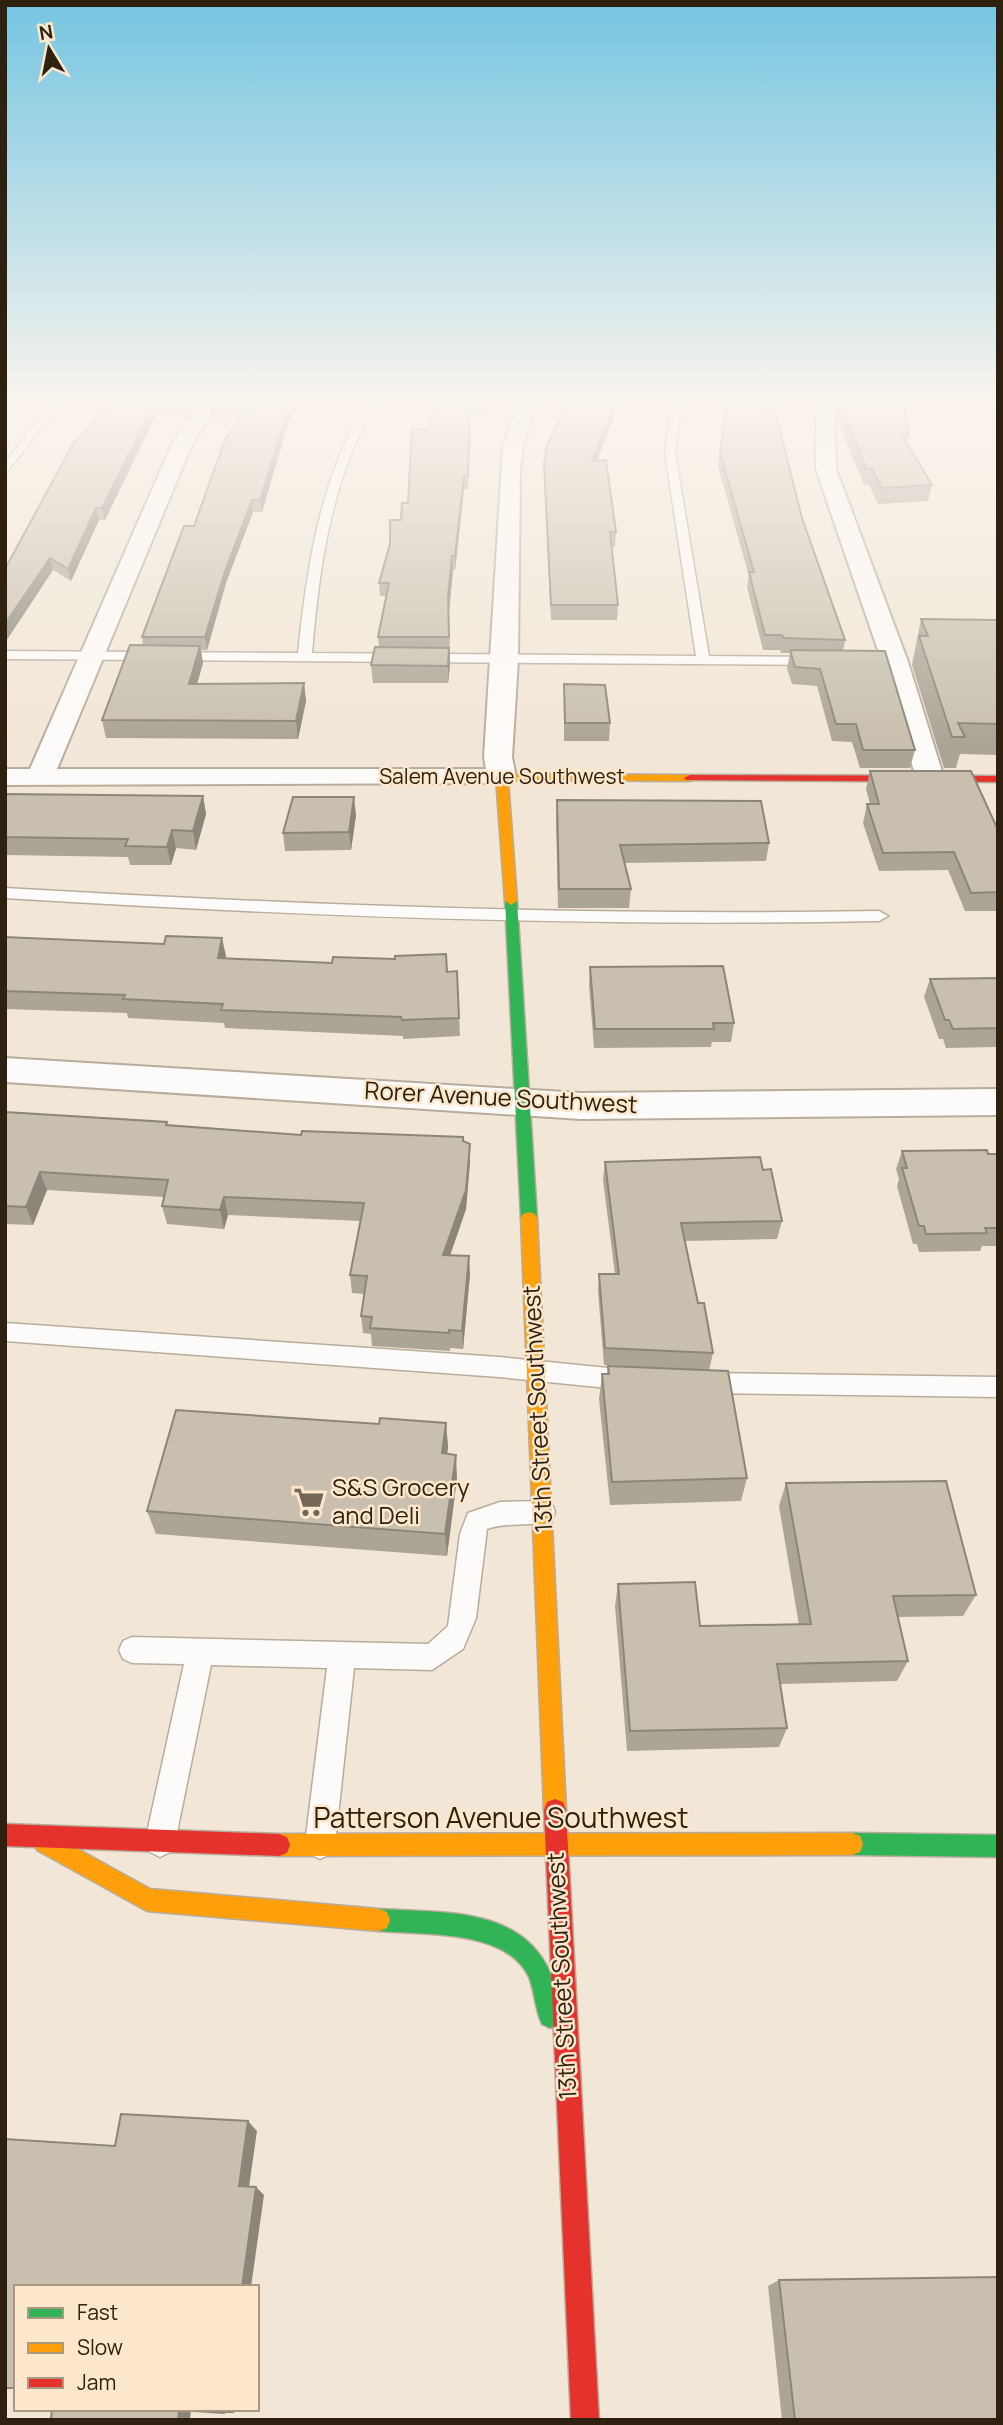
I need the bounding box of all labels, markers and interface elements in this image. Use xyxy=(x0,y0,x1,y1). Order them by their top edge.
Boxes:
north arrow xyxy=(14,14,84,84)
text: N xyxy=(37,18,55,46)
street label: Salem Avenue Southwest xyxy=(379,762,625,790)
street label: Rorer Avenue Southwest xyxy=(364,1073,638,1120)
street label: 13th Street Southwest xyxy=(514,1284,559,1534)
place label: S&S Grocery and Deli xyxy=(332,1470,470,1531)
supermarket icon: S&S Grocery and Deli xyxy=(292,1485,326,1519)
street label: Patterson Avenue Southwest xyxy=(314,1798,688,1836)
street label: 13th Street Southwest xyxy=(538,1851,583,2101)
legend xyxy=(14,2285,259,2411)
text: Fast xyxy=(77,2298,118,2326)
text: Slow xyxy=(77,2333,123,2361)
text: Jam xyxy=(77,2368,116,2396)

